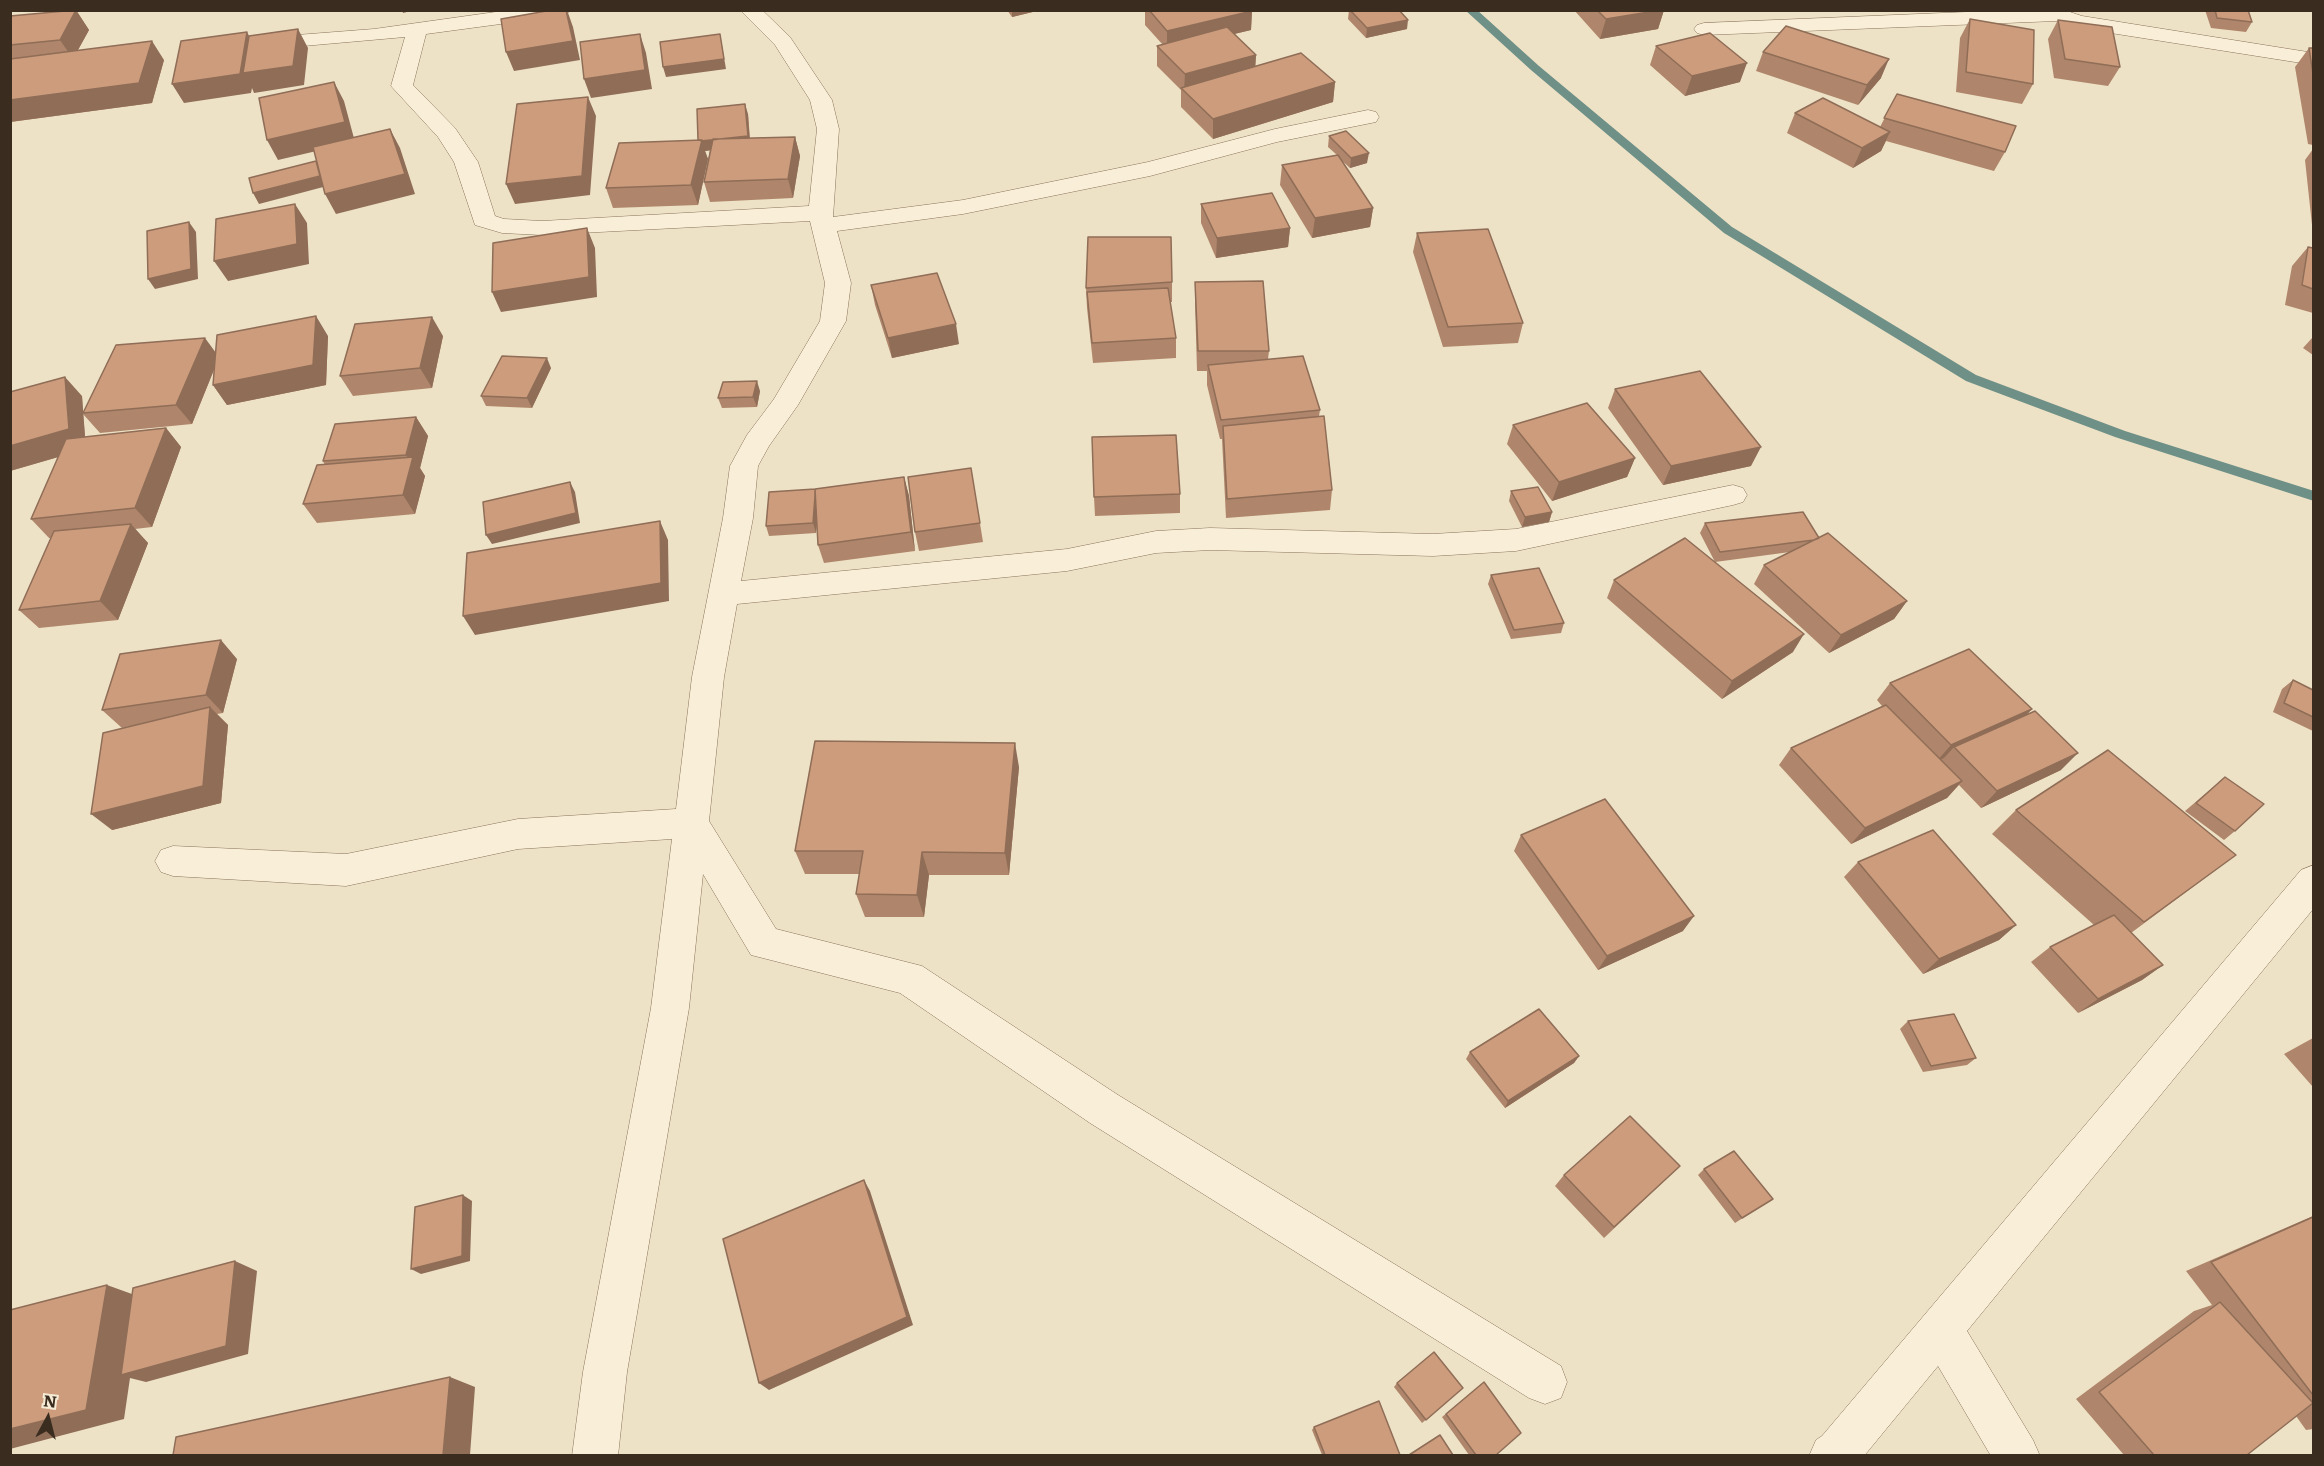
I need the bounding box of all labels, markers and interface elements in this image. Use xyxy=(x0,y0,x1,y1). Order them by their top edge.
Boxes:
text: N xyxy=(42,1387,58,1413)
north arrow xyxy=(18,1388,78,1448)

